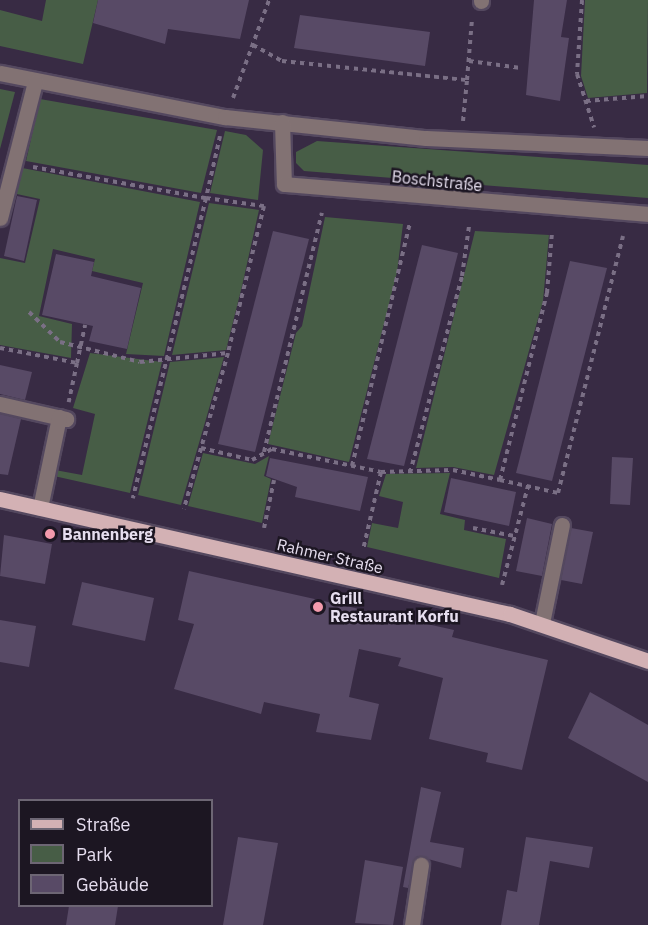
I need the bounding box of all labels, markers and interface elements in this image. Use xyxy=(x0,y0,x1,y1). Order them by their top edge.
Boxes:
street label: Boschstraße xyxy=(391,167,483,195)
place label: Bannenberg xyxy=(62,524,153,544)
marker: Bannenberg xyxy=(43,527,57,541)
street label: Rahmer Straße xyxy=(275,534,385,578)
place label: Grill Restaurant Korfu xyxy=(330,588,459,626)
marker: Grill Restaurant Korfu xyxy=(311,600,325,614)
legend xyxy=(18,799,213,907)
text: Straße xyxy=(76,813,130,836)
text: Park xyxy=(76,843,112,866)
text: Gebäude xyxy=(76,873,149,896)

